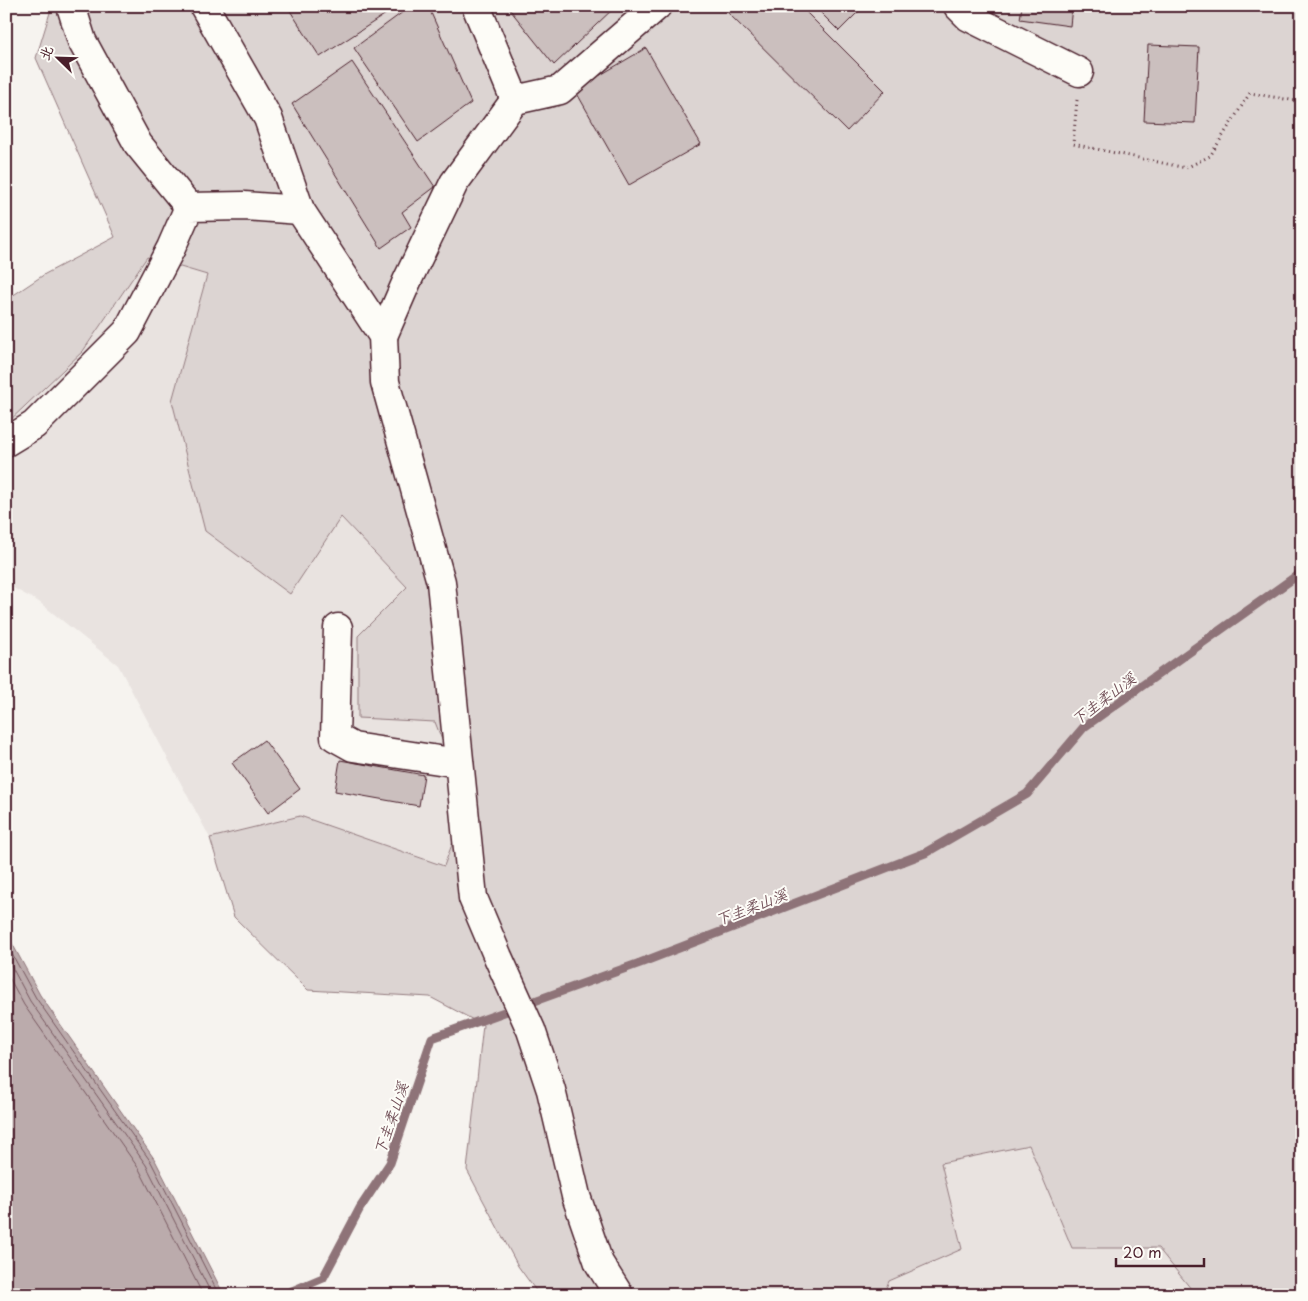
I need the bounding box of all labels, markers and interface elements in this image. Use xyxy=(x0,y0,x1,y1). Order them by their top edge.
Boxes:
north arrow xyxy=(32,32,82,82)
text: 北 xyxy=(33,42,58,63)
water label: 下圭柔山溪 xyxy=(1066,666,1141,730)
water label: 下圭柔山溪 xyxy=(712,881,791,930)
water label: 下圭柔山溪 xyxy=(367,1078,413,1157)
scale bar xyxy=(1116,1236,1203,1268)
text: 20 m xyxy=(1123,1240,1162,1263)

